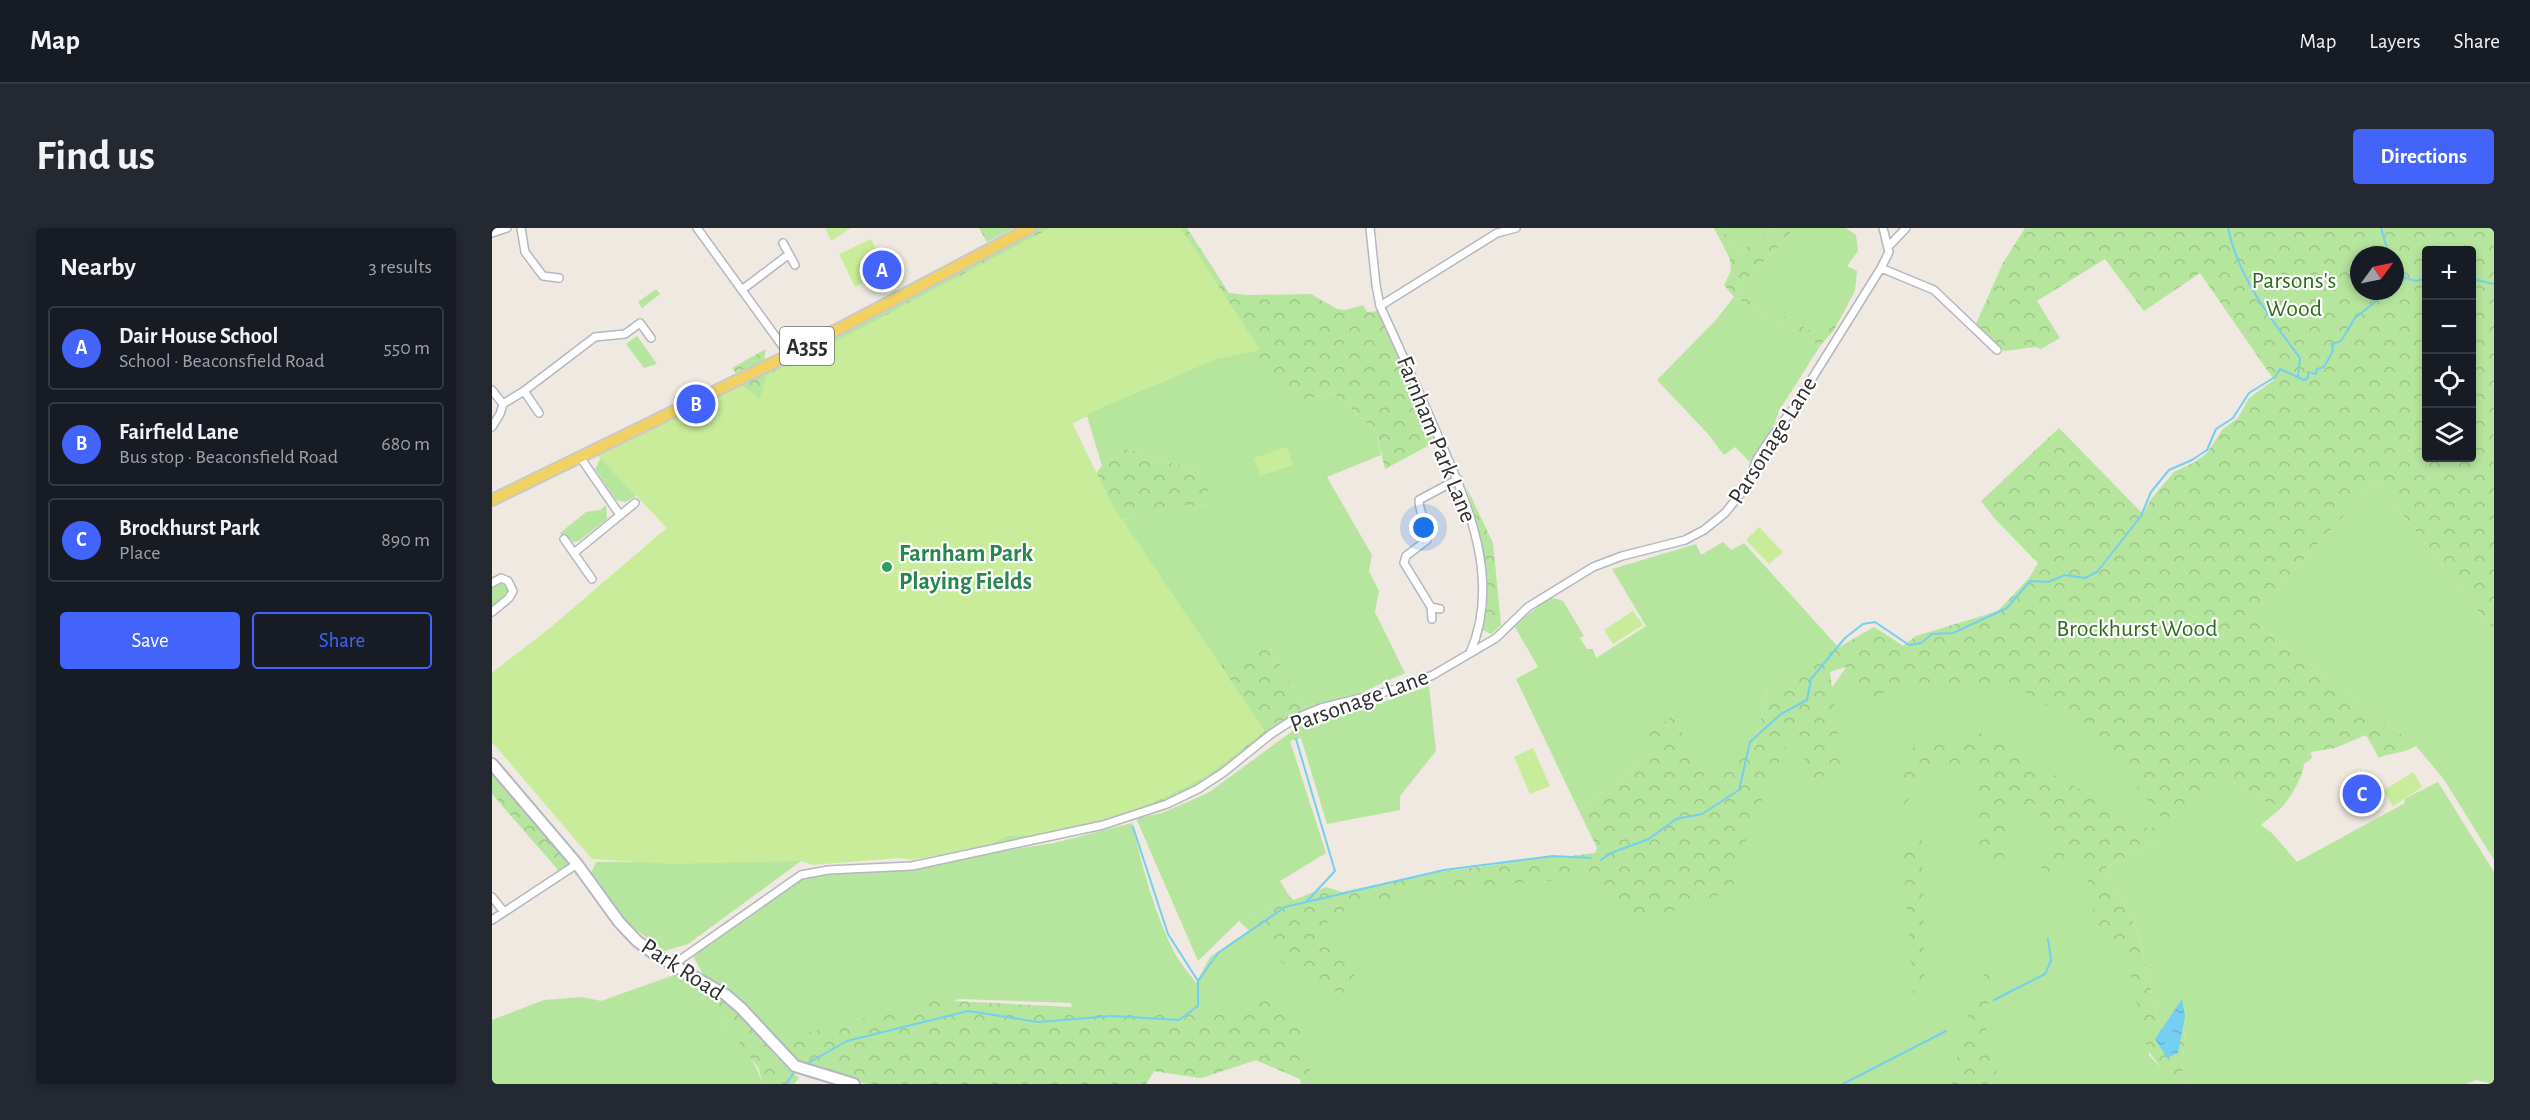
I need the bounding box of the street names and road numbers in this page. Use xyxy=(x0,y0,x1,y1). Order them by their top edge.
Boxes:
road number: A355 xyxy=(780,327,834,365)
street label: Farnham Park Lane xyxy=(1392,353,1480,526)
street label: Parsonage Lane xyxy=(1724,373,1822,509)
street label: Parsonage Lane xyxy=(1287,665,1432,737)
street label: Park Road xyxy=(637,934,728,1005)

